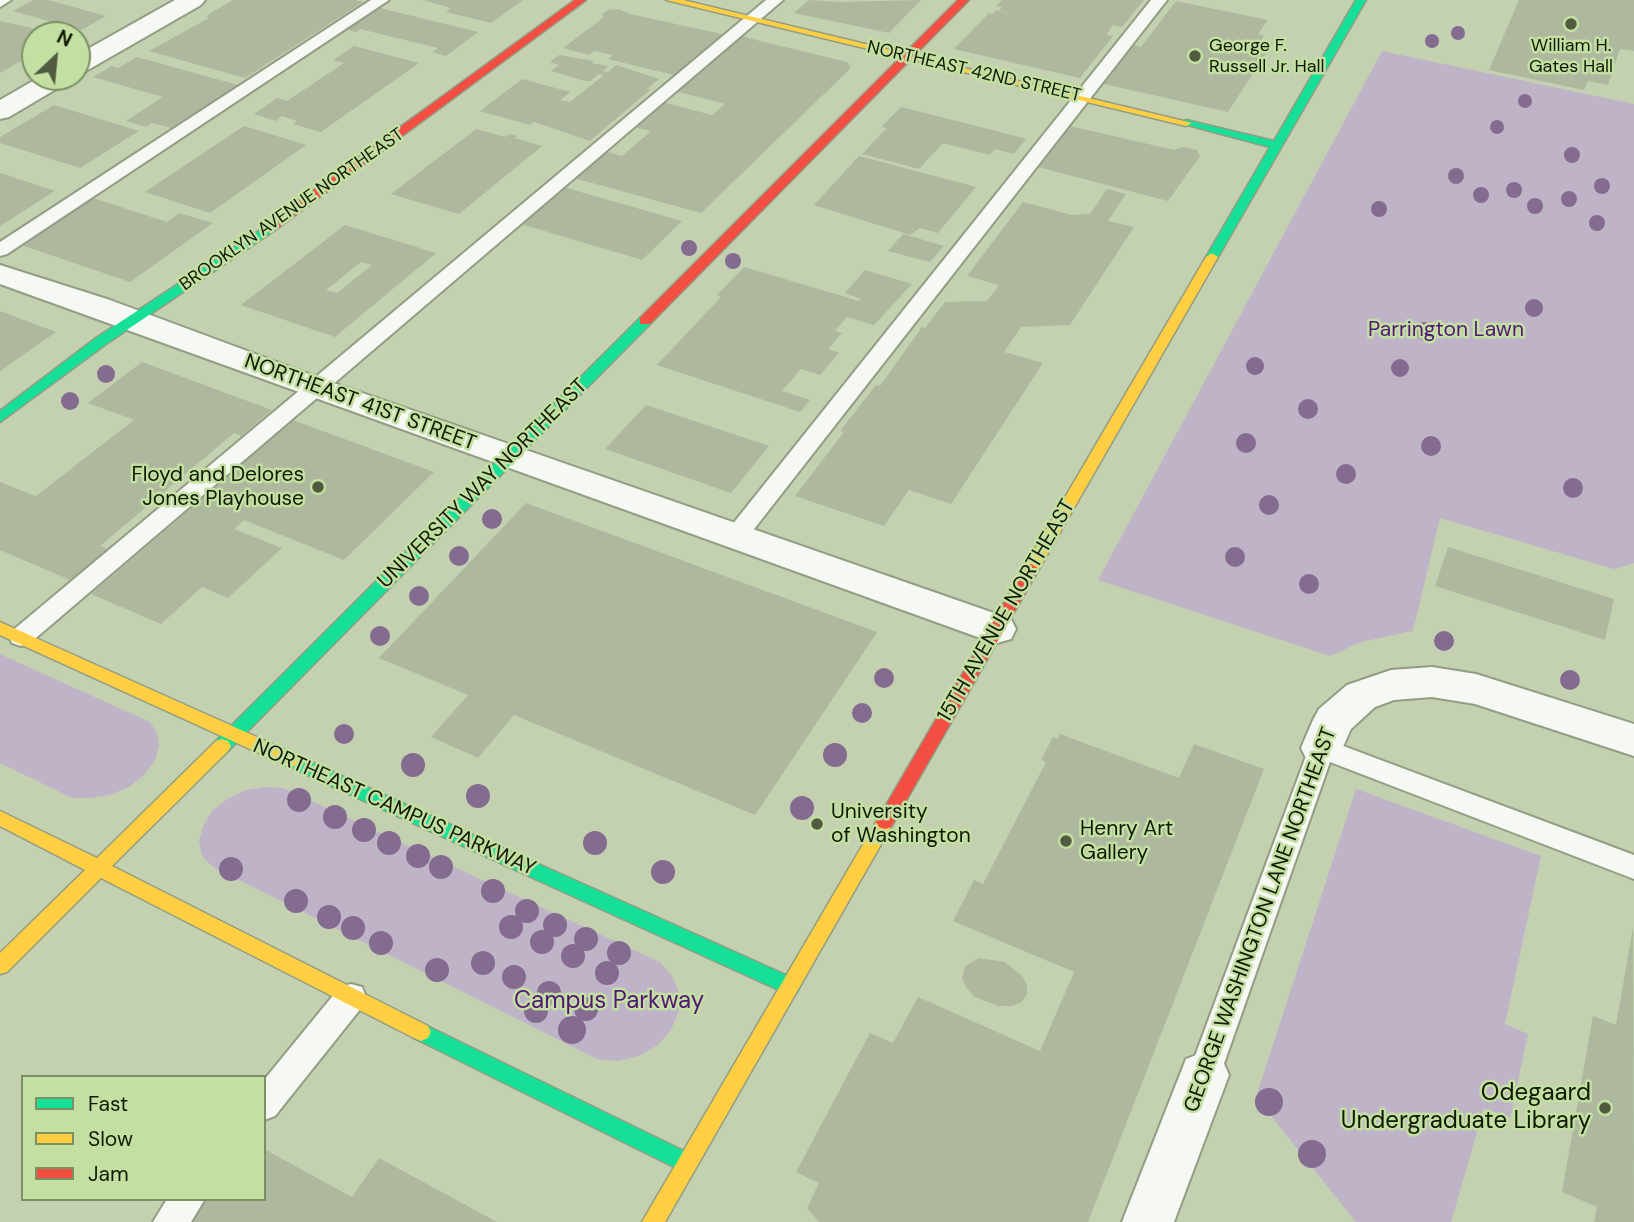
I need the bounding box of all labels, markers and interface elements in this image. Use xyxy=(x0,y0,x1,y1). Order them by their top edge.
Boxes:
marker: William H. Gates Hall xyxy=(1563,16,1579,32)
north arrow xyxy=(21,21,91,91)
text: N xyxy=(53,24,76,53)
place label: George F. Russell Jr. Hall xyxy=(1209,35,1325,78)
place label: William H. Gates Hall xyxy=(1529,35,1613,78)
street label: NORTHEAST 42ND STREET xyxy=(865,37,1083,107)
marker: George F. Russell Jr. Hall xyxy=(1187,48,1203,64)
street label: BROOKLYN AVENUE NORTHEAST xyxy=(176,124,408,296)
park label: Parrington Lawn xyxy=(1368,317,1524,343)
street label: NORTHEAST 41ST STREET xyxy=(241,349,479,457)
street label: UNIVERSITY WAY NORTHEAST xyxy=(373,374,593,594)
place label: Floyd and Delores Jones Playhouse xyxy=(131,462,304,512)
marker: Floyd and Delores Jones Playhouse xyxy=(310,479,326,495)
street label: 15TH AVENUE NORTHEAST xyxy=(933,495,1081,727)
street label: GEORGE WASHINGTON LANE NORTHEAST xyxy=(1179,724,1343,1116)
street label: NORTHEAST CAMPUS PARKWAY xyxy=(249,734,539,882)
place label: University of Washington xyxy=(831,799,971,849)
marker: University of Washington xyxy=(809,816,825,832)
place label: Henry Art Gallery xyxy=(1080,816,1173,866)
marker: Henry Art Gallery xyxy=(1058,833,1074,849)
park label: Campus Parkway xyxy=(514,988,704,1016)
legend xyxy=(21,1075,266,1201)
place label: Odegaard Undergraduate Library xyxy=(1341,1080,1591,1136)
text: Fast xyxy=(88,1090,128,1118)
marker: Odegaard Undergraduate Library xyxy=(1597,1100,1613,1116)
text: Slow xyxy=(88,1125,133,1153)
text: Jam xyxy=(88,1160,129,1188)

